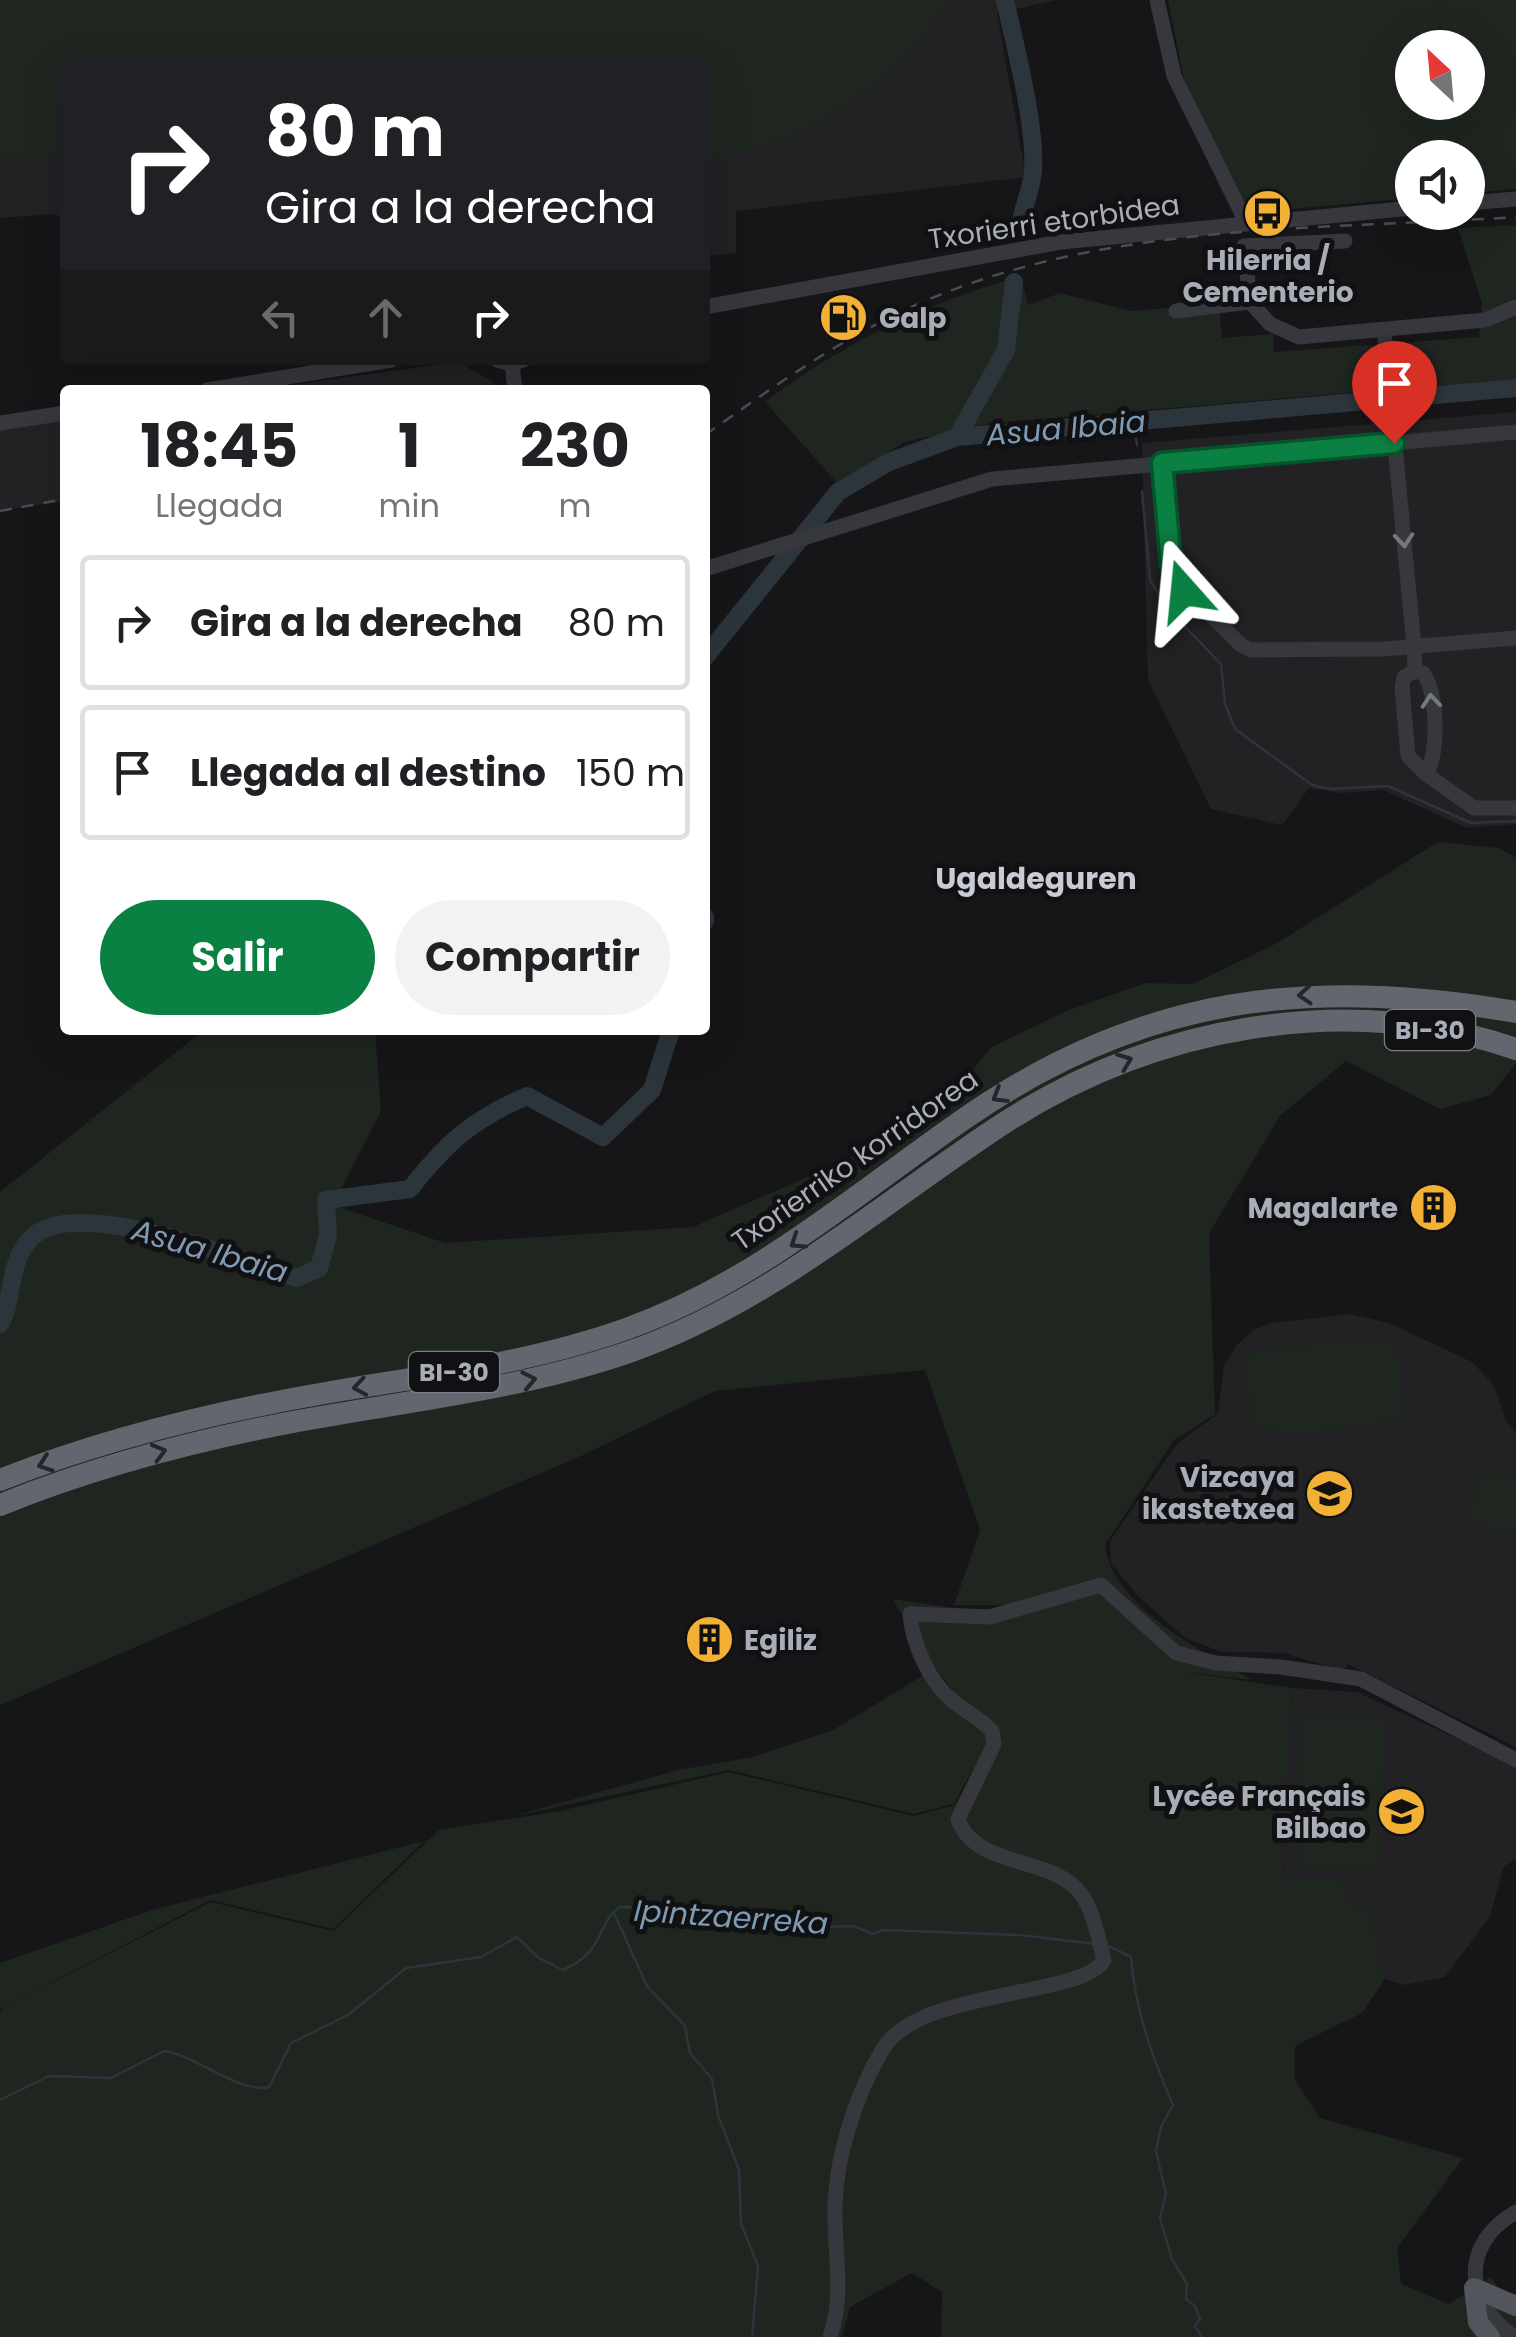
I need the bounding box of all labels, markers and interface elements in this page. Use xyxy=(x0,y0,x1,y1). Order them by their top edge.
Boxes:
north arrow xyxy=(1395,30,1485,120)
map controls xyxy=(1395,30,1485,230)
text: 80 m xyxy=(265,82,445,181)
icon: right xyxy=(100,100,230,230)
button: sound xyxy=(1395,140,1485,230)
text: Gira a la derecha xyxy=(265,176,656,239)
street label: Txorierri etorbidea xyxy=(926,185,1182,259)
bus stop icon: Hilerria / Cementerio xyxy=(1242,187,1294,239)
place label: Hilerria / Cementerio xyxy=(1182,241,1354,312)
icon: left xyxy=(253,290,308,345)
icon: ahead xyxy=(358,290,413,345)
icon: right xyxy=(463,290,518,345)
fuel station icon: Galp xyxy=(818,292,870,344)
place label: Galp xyxy=(879,299,947,338)
pin xyxy=(1352,341,1437,444)
icon: arrive xyxy=(1367,356,1422,411)
water label: Asua Ibaia xyxy=(983,400,1148,456)
text: 18:45 xyxy=(140,404,298,488)
text: 1 xyxy=(398,404,420,488)
text: 230 xyxy=(520,404,630,488)
text: Llegada xyxy=(155,483,283,528)
text: min xyxy=(379,483,440,528)
text: m xyxy=(558,483,591,528)
one-way arrow xyxy=(1392,533,1414,549)
position arrow xyxy=(1132,539,1236,643)
icon: right xyxy=(105,595,160,650)
text: Gira a la derecha xyxy=(190,596,523,649)
text: 80 m xyxy=(568,596,665,649)
one-way arrow xyxy=(1421,693,1443,709)
icon: arrive xyxy=(105,745,160,800)
text: Llegada al destino xyxy=(190,746,546,799)
text: 150 m xyxy=(576,746,685,799)
district label: Ugaldeguren xyxy=(935,857,1137,900)
button: Salir xyxy=(100,900,375,1015)
button: Compartir xyxy=(395,900,670,1015)
one-way arrow xyxy=(1296,984,1312,1005)
road number: BI-30 xyxy=(1385,1010,1475,1050)
one-way arrow xyxy=(1115,1052,1133,1072)
street label: Txorierriko korridorea xyxy=(724,1060,986,1260)
one-way arrow xyxy=(992,1084,1010,1103)
building icon: Magalarte xyxy=(1407,1182,1459,1234)
place label: Magalarte xyxy=(1247,1189,1398,1228)
water label: Asua Ibaia xyxy=(126,1208,293,1294)
one-way arrow xyxy=(790,1229,808,1248)
road number: BI-30 xyxy=(409,1352,499,1392)
one-way arrow xyxy=(521,1371,538,1392)
one-way arrow xyxy=(352,1376,369,1397)
one-way arrow xyxy=(150,1443,167,1464)
one-way arrow xyxy=(38,1452,55,1473)
place label: Vizcaya ikastetxea xyxy=(1142,1458,1295,1529)
school or university icon: Vizcaya ikastetxea xyxy=(1304,1467,1356,1519)
building icon: Egiliz xyxy=(683,1614,735,1666)
place label: Egiliz xyxy=(744,1621,817,1660)
place label: Lycée Français Bilbao xyxy=(1153,1777,1366,1848)
school or university icon: Lycée Français Bilbao xyxy=(1375,1786,1427,1838)
water label: Ipintzaerreka xyxy=(633,1889,829,1945)

